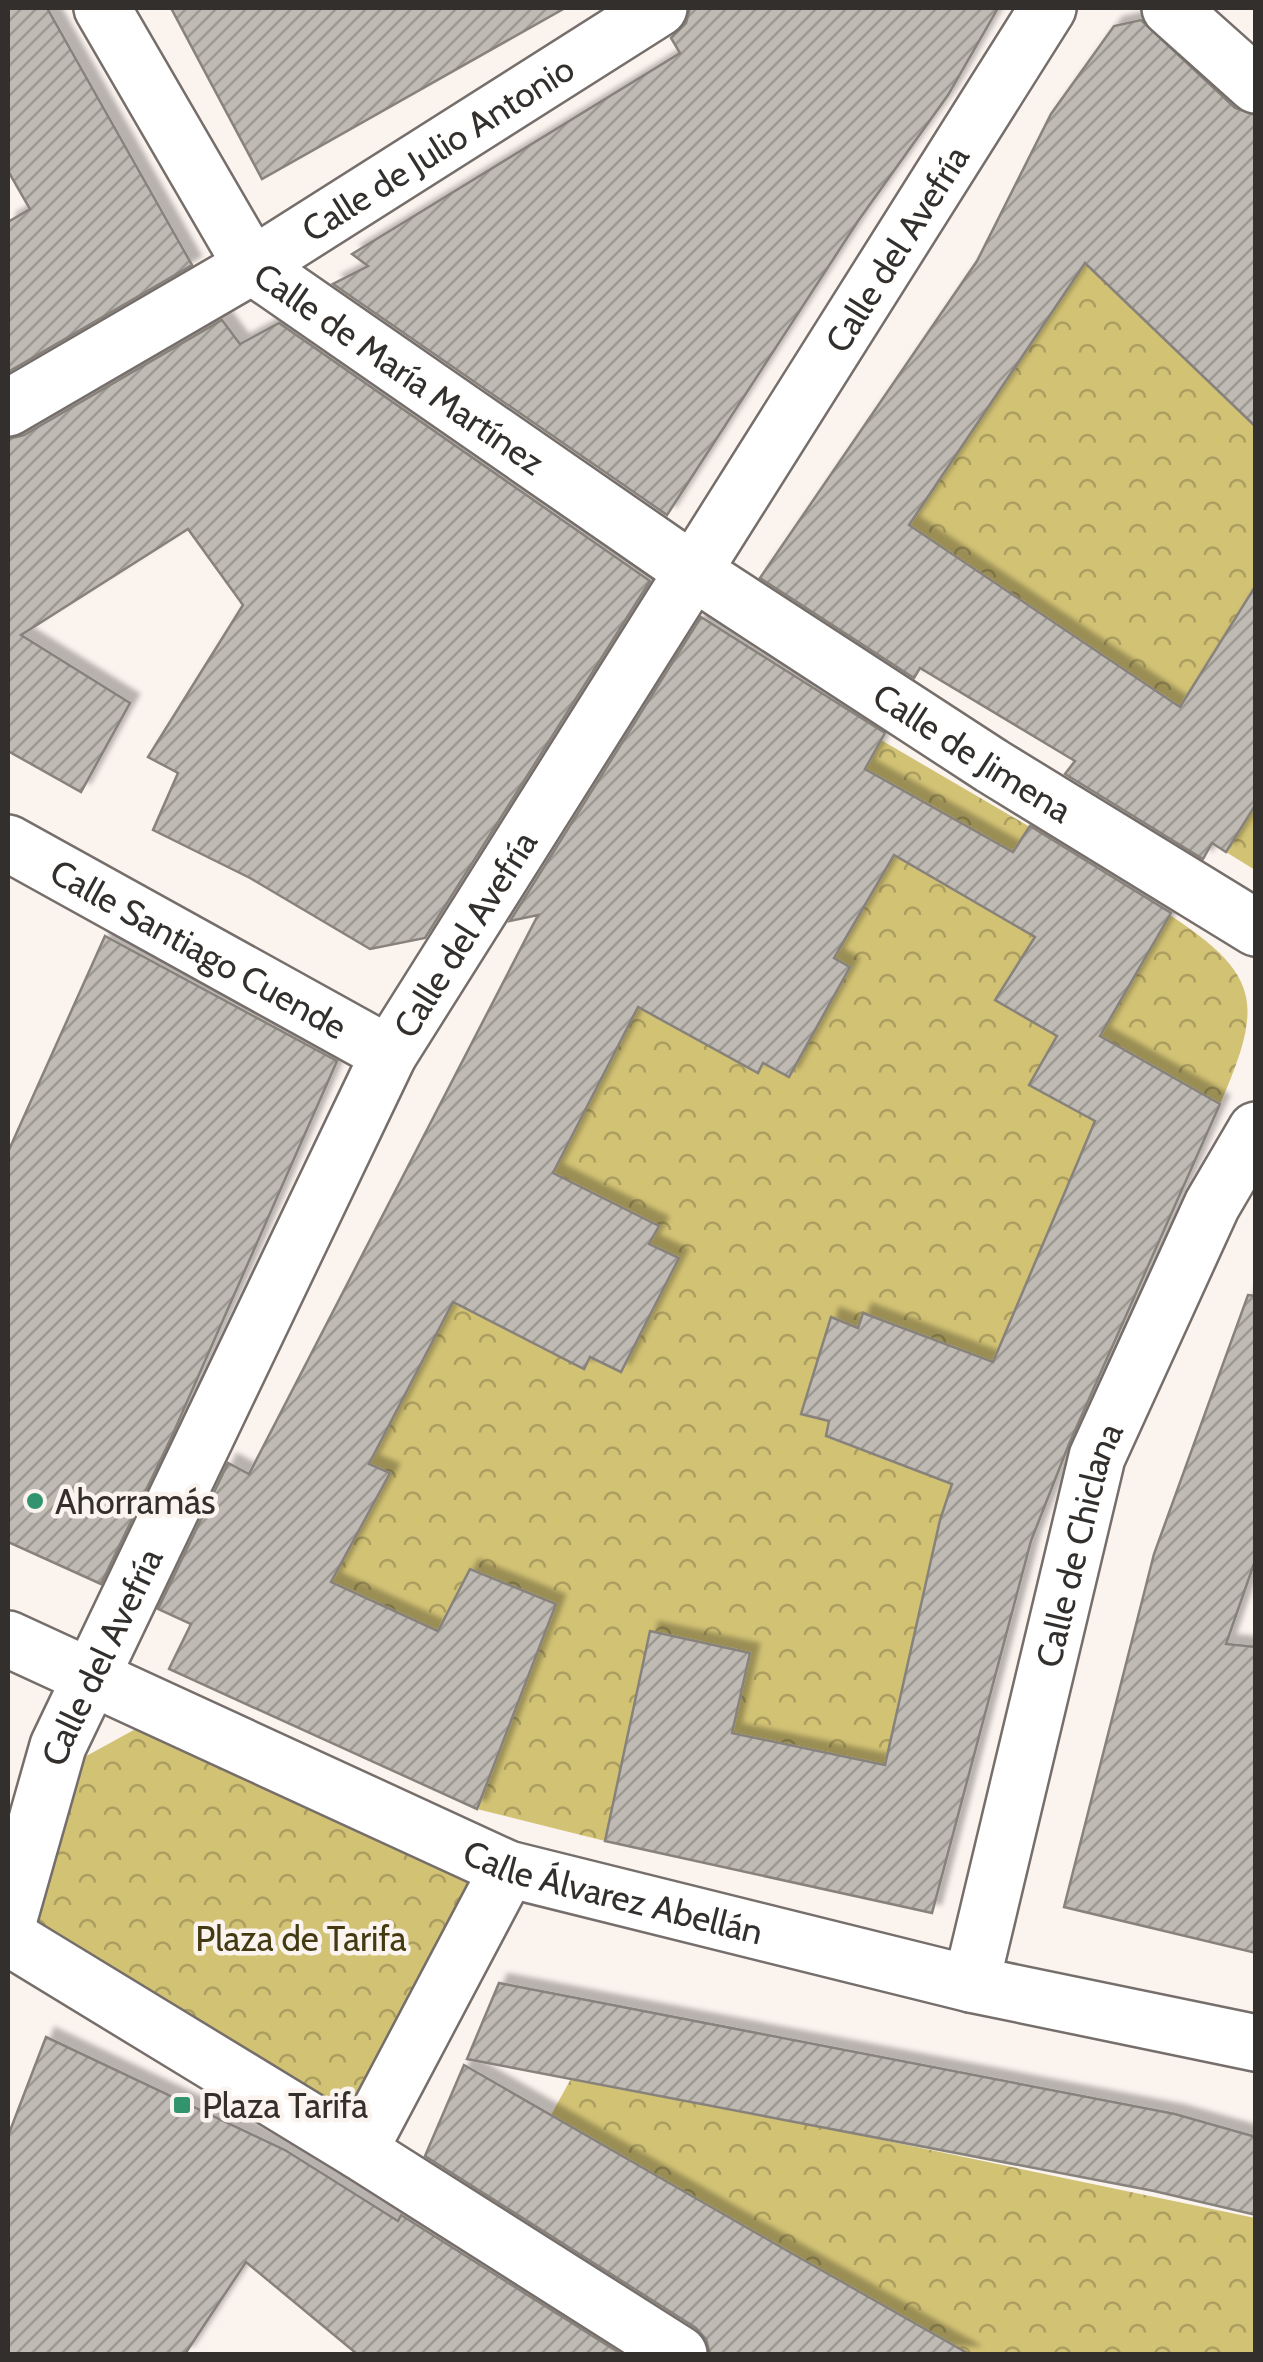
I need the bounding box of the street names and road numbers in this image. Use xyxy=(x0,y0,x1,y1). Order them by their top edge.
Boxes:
street label: Calle de Julio Antonio xyxy=(294,46,581,250)
street label: Calle del Avefría xyxy=(815,137,978,360)
street label: Calle de María Martínez xyxy=(246,253,553,484)
street label: Calle de Jimena xyxy=(865,673,1080,831)
street label: Calle del Avefría xyxy=(384,822,546,1045)
street label: Calle Santiago Cuende xyxy=(43,849,354,1048)
street label: Calle de Chiclana xyxy=(1026,1415,1131,1671)
street label: Calle del Avefría xyxy=(32,1541,171,1770)
street label: Calle Álvarez Abellán xyxy=(457,1830,767,1953)

